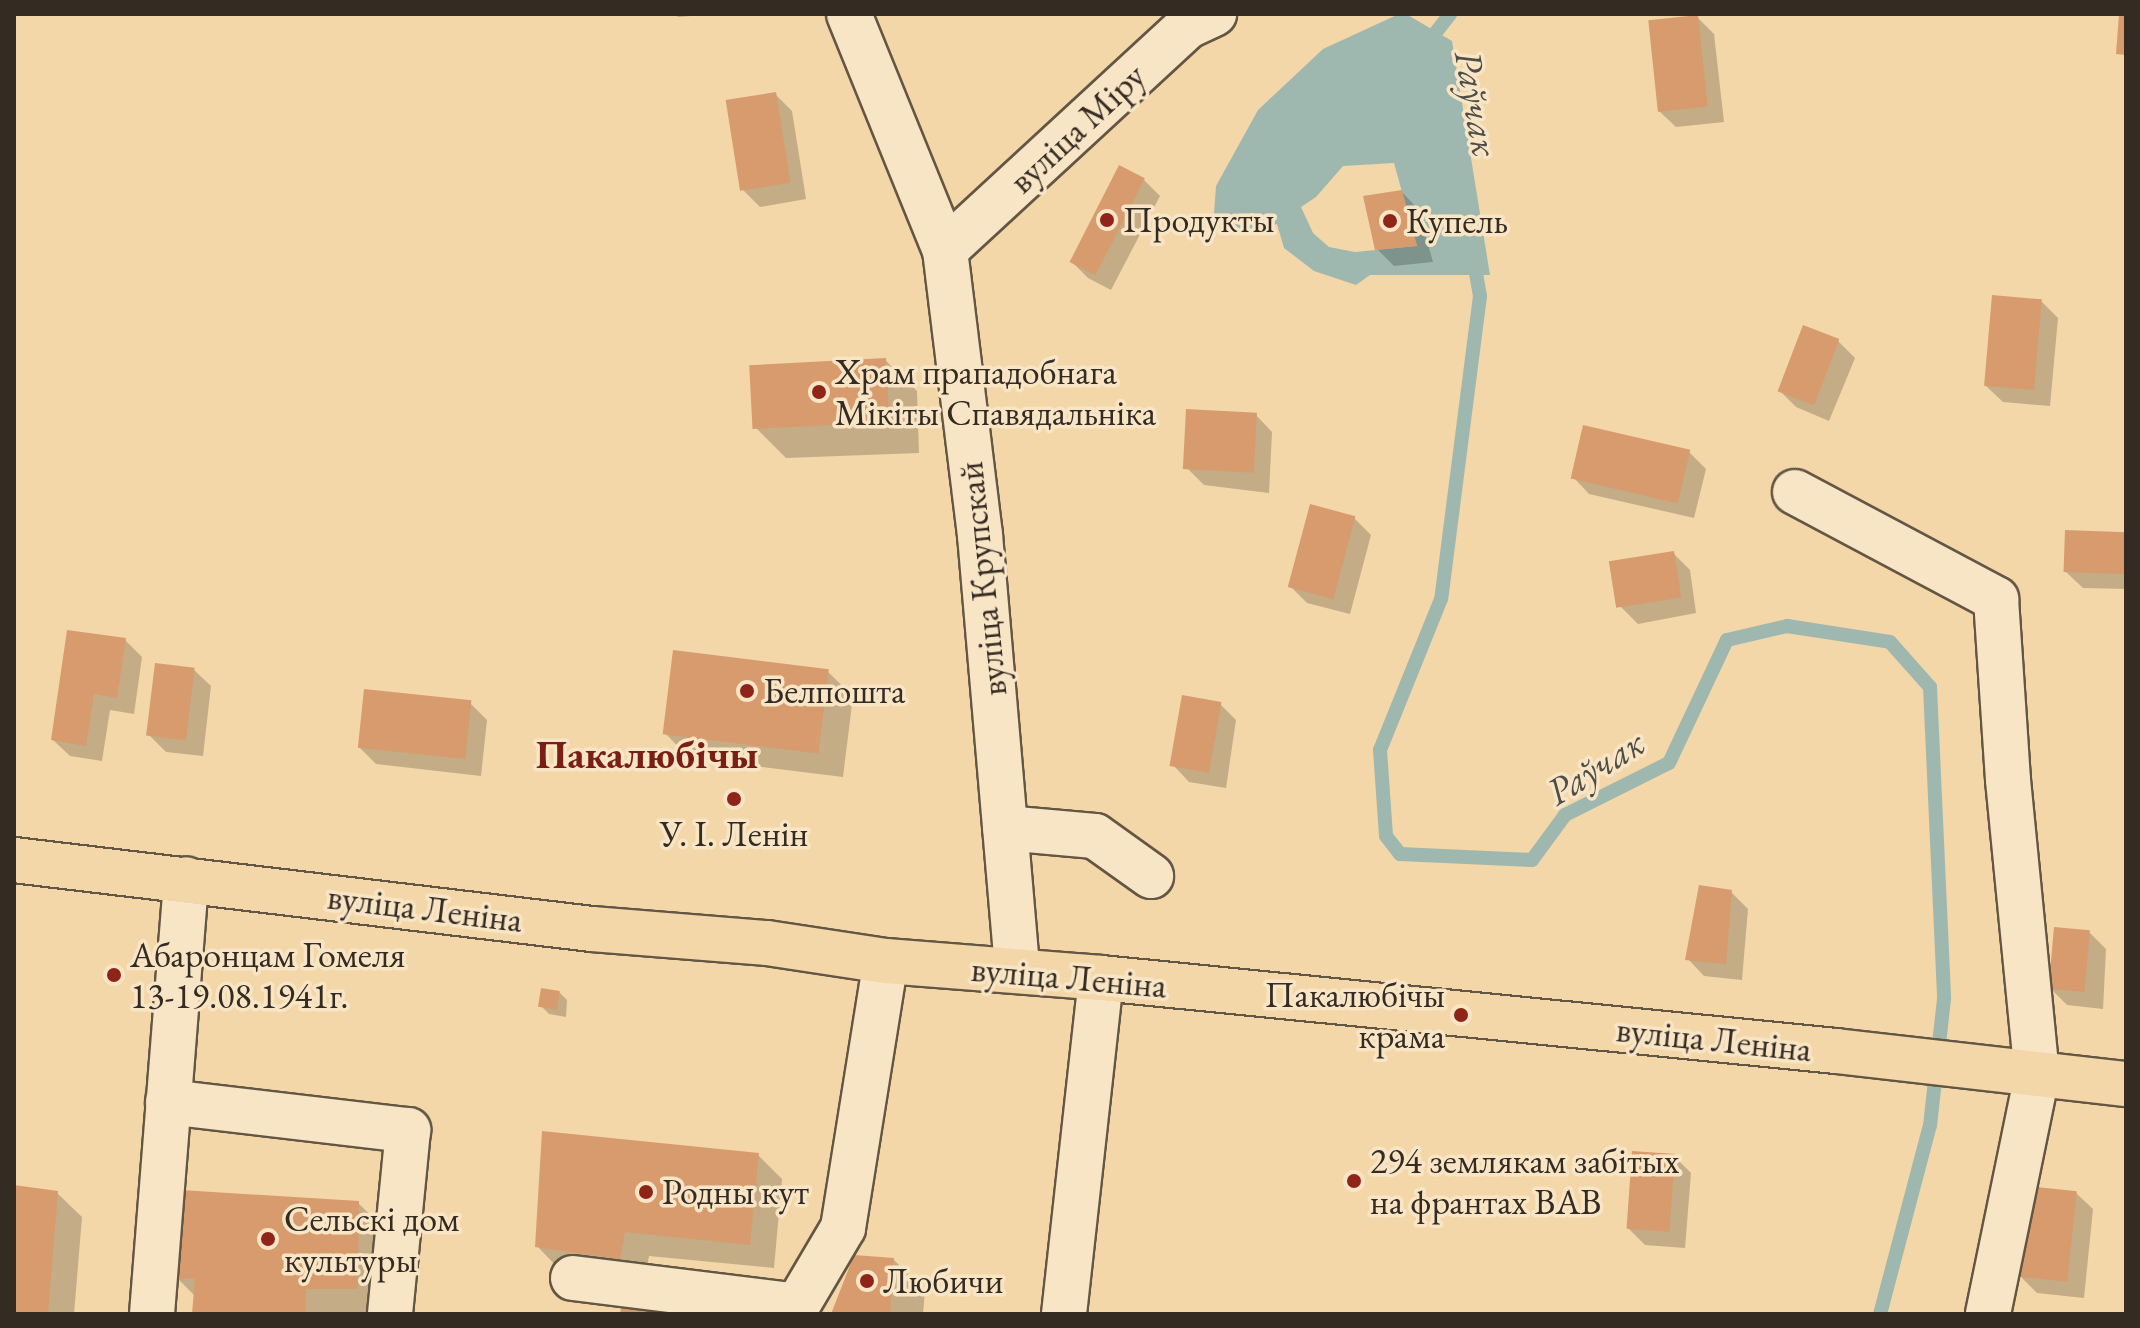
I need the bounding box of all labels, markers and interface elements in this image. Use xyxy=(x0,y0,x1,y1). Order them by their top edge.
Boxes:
water label: Раўчак xyxy=(1445,46,1509,160)
street label: вуліца Міру xyxy=(1000,54,1154,202)
place label: Продукты xyxy=(1123,198,1275,242)
place label: Купель xyxy=(1406,199,1508,243)
marker: Продукты xyxy=(1098,211,1116,229)
marker: Купель xyxy=(1381,212,1399,230)
place label: Храм прападобнага Мікіты Спавядальніка xyxy=(835,349,1156,434)
marker: Храм прападобнага Мікіты Спавядальніка xyxy=(810,383,828,401)
street label: вуліца Крупскай xyxy=(948,460,1016,698)
place label: Белпошта xyxy=(763,669,905,713)
marker: Белпошта xyxy=(738,682,756,700)
water label: Раўчак xyxy=(1538,719,1652,815)
district label: Пакалюбічы xyxy=(536,730,758,778)
marker: У. І. Ленін xyxy=(725,790,743,808)
place label: У. І. Ленін xyxy=(660,812,808,856)
street label: вуліца Леніна xyxy=(325,875,525,941)
place label: Абаронцам Гомеля 13-19.08.1941г. xyxy=(130,932,405,1017)
street label: вуліца Леніна xyxy=(969,947,1169,1007)
marker: Абаронцам Гомеля 13-19.08.1941г. xyxy=(105,966,123,984)
place label: Пакалюбічы крама xyxy=(1265,972,1445,1057)
marker: Пакалюбічы крама xyxy=(1452,1006,1470,1024)
street label: вуліца Леніна xyxy=(1614,1007,1814,1071)
place label: 294 землякам забітых на франтах ВАВ xyxy=(1370,1138,1679,1223)
place label: Родны кут xyxy=(662,1170,809,1214)
marker: 294 землякам забітых на франтах ВАВ xyxy=(1345,1172,1363,1190)
marker: Родны кут xyxy=(637,1183,655,1201)
place label: Сельскі дом культуры xyxy=(284,1196,459,1281)
marker: Сельскі дом культуры xyxy=(259,1230,277,1248)
place label: Любичи xyxy=(883,1259,1003,1303)
marker: Любичи xyxy=(858,1272,876,1290)

